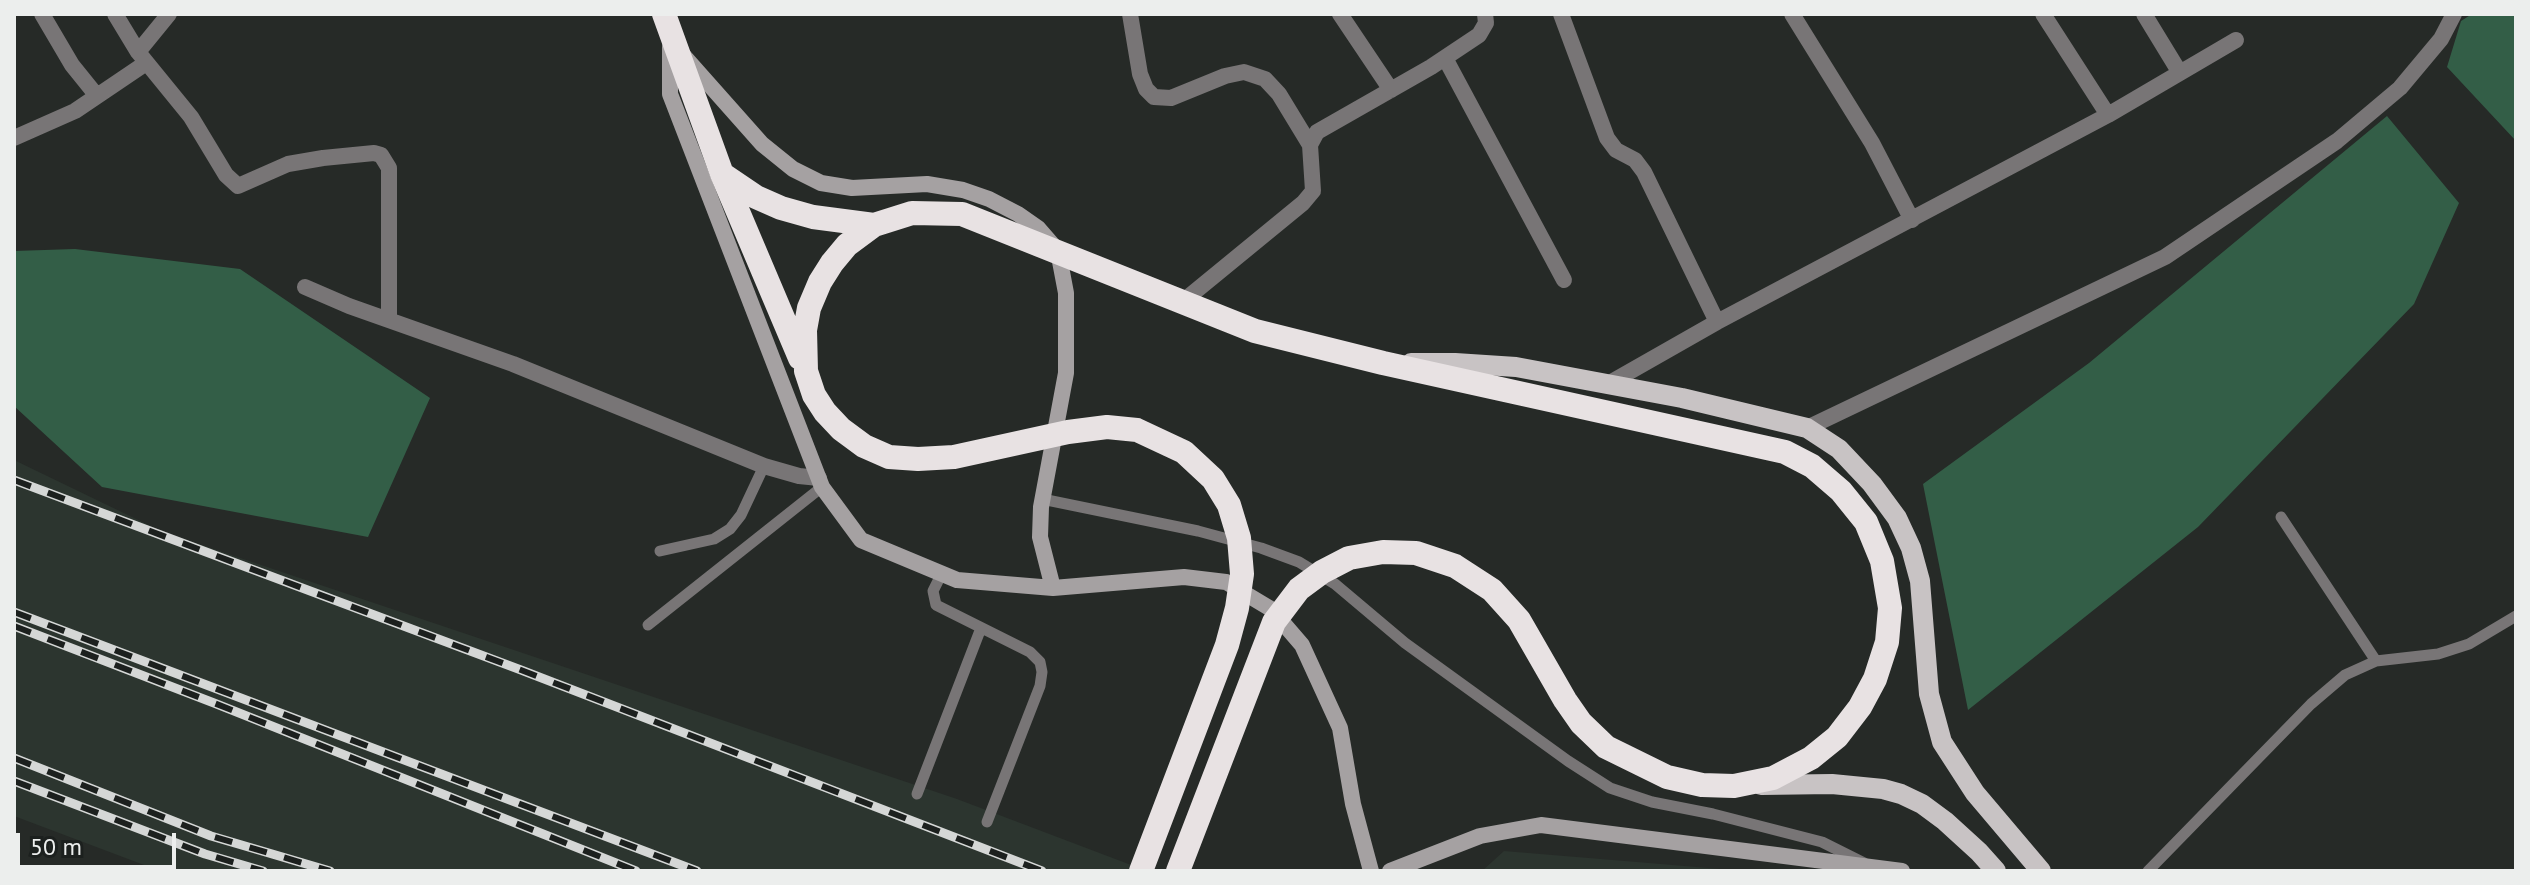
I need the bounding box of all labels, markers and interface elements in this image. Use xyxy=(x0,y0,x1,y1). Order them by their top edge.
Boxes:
scale bar xyxy=(20,817,180,867)
text: 50 m xyxy=(30,831,82,862)

